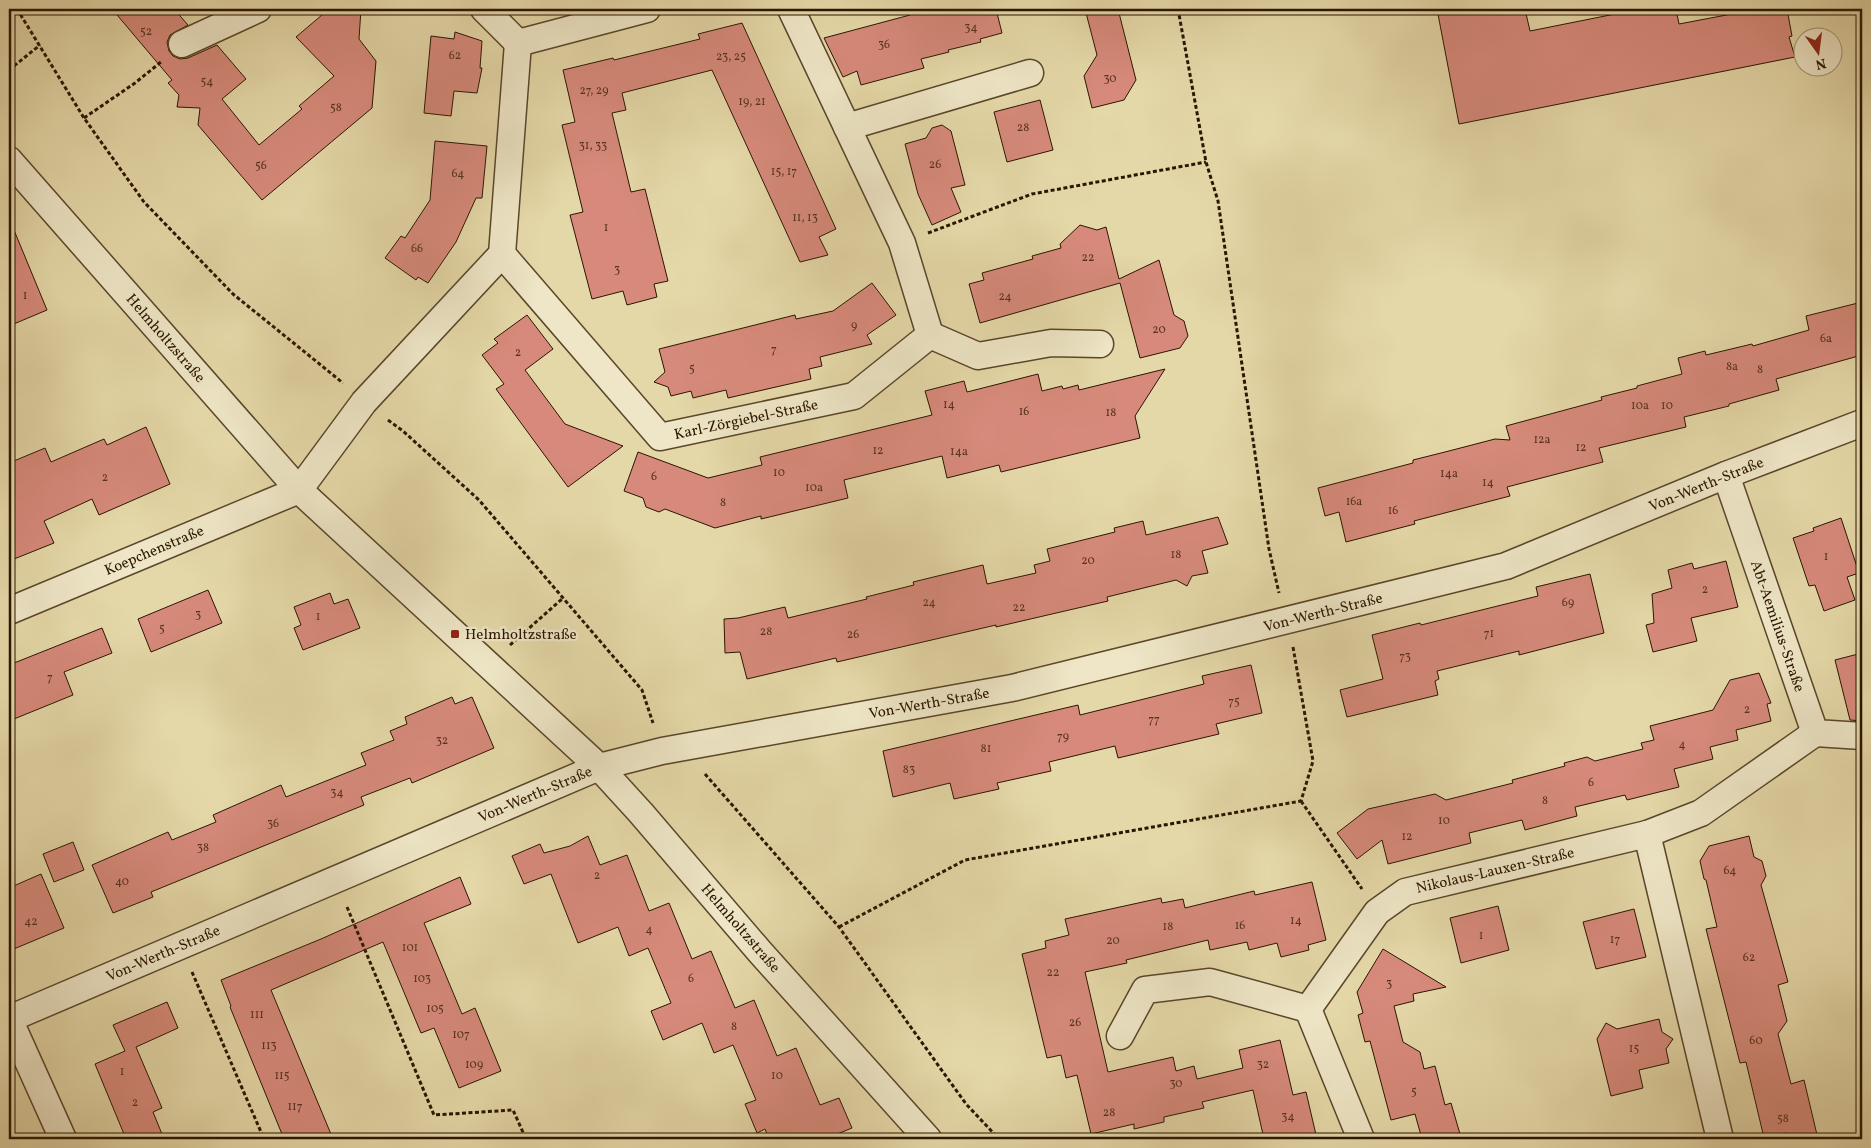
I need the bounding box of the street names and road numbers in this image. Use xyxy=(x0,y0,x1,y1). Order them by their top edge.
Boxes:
street label: Helmholtzstraße xyxy=(120,290,209,388)
street label: Karl-Zörgiebel-Straße xyxy=(672,395,820,446)
street label: Von-Werth-Straße xyxy=(1646,453,1767,518)
street label: Koepchenstraße xyxy=(102,521,208,582)
street label: Abt-Aemilius-Straße xyxy=(1744,558,1809,695)
street label: Von-Werth-Straße xyxy=(1262,588,1385,638)
street label: Von-Werth-Straße xyxy=(867,684,991,725)
street label: Von-Werth-Straße xyxy=(475,762,596,829)
street label: Nikolaus-Lauxen-Straße xyxy=(1414,843,1576,900)
street label: Helmholtzstraße xyxy=(695,880,784,978)
street label: Von-Werth-Straße xyxy=(103,921,224,988)

